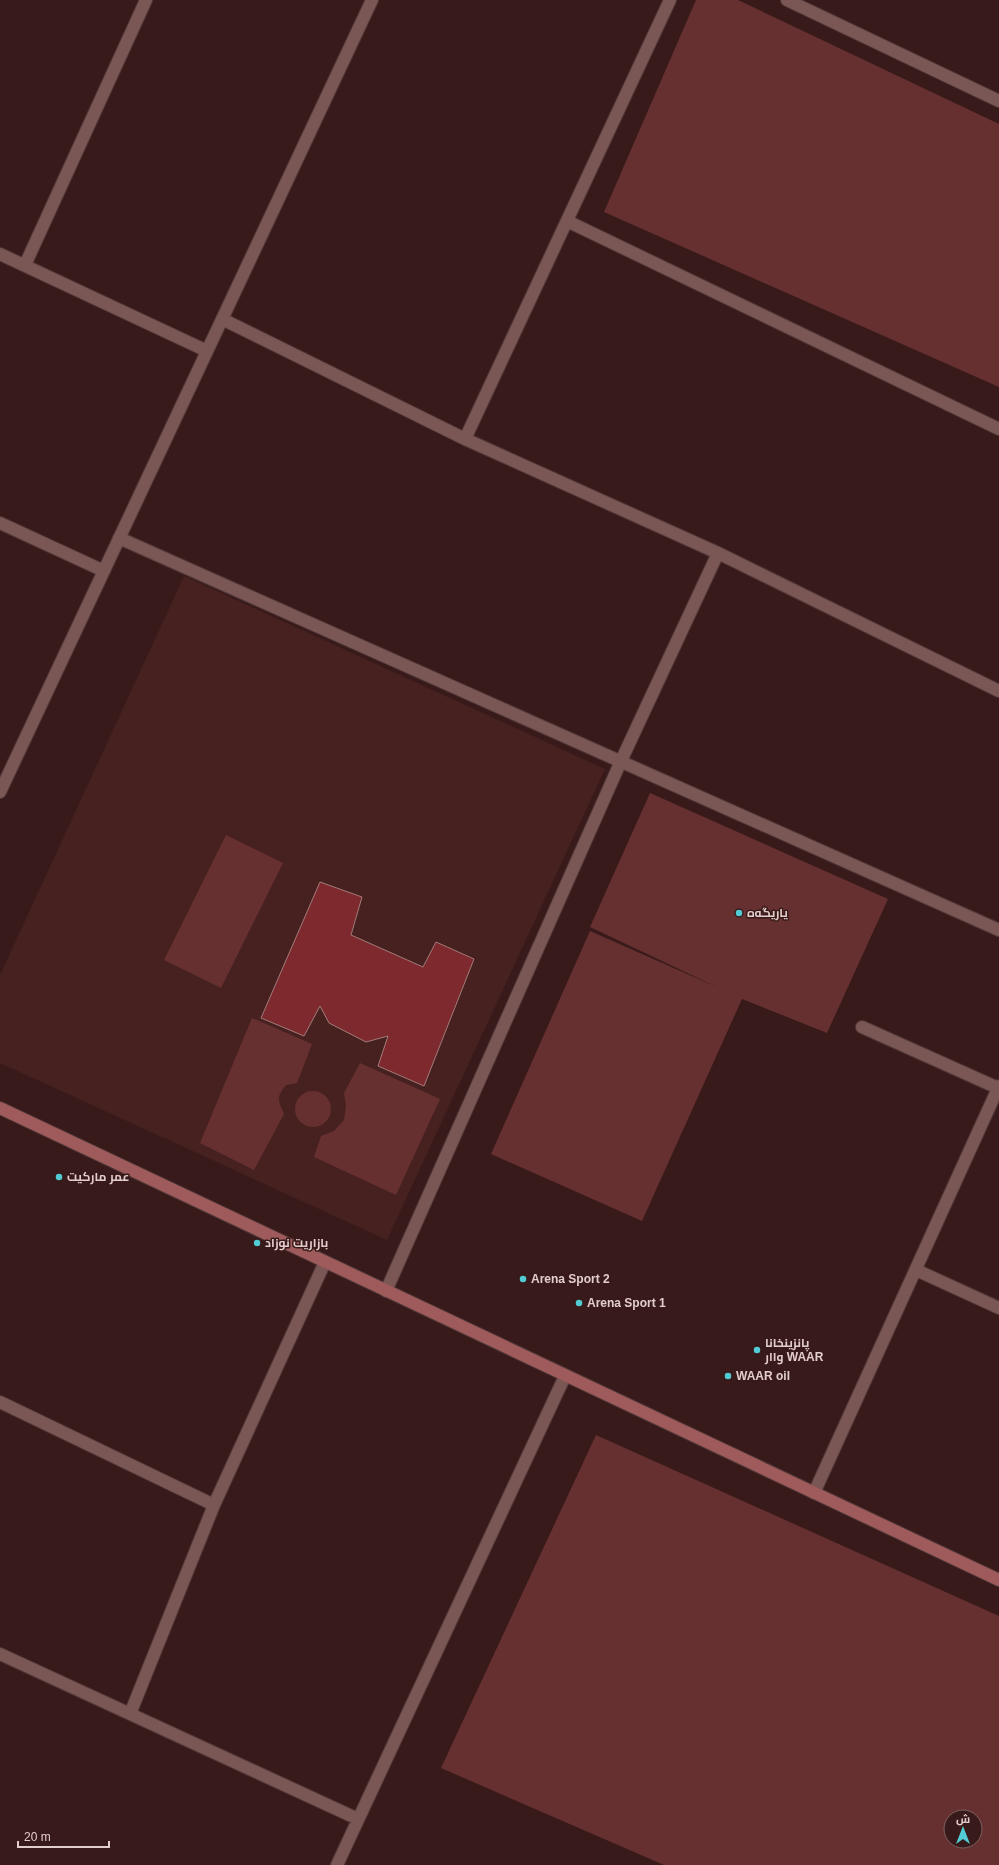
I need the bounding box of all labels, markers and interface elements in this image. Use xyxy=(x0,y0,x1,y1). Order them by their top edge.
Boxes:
place label: یاریگه‌ه xyxy=(747,906,788,921)
marker: یاریگه‌ه xyxy=(734,908,744,918)
place label: عمر ماركيت xyxy=(67,1170,129,1185)
marker: عمر ماركيت xyxy=(54,1172,64,1182)
place label: بازاريت نوزاد xyxy=(265,1236,328,1251)
marker: بازاريت نوزاد xyxy=(252,1238,262,1248)
place label: Arena Sport 2 xyxy=(531,1272,610,1286)
marker: Arena Sport 2 xyxy=(518,1274,528,1284)
place label: Arena Sport 1 xyxy=(587,1296,666,1310)
marker: Arena Sport 1 xyxy=(574,1298,584,1308)
place label: پانزینخانا واار WAAR xyxy=(764,1336,824,1365)
marker: پانزینخانا واار WAAR xyxy=(752,1345,762,1355)
place label: WAAR oil xyxy=(736,1369,790,1383)
marker: WAAR oil xyxy=(723,1371,733,1381)
north arrow xyxy=(943,1809,983,1849)
text: ش xyxy=(956,1813,970,1826)
scale bar xyxy=(18,1823,109,1849)
text: 20 m xyxy=(24,1830,51,1844)

